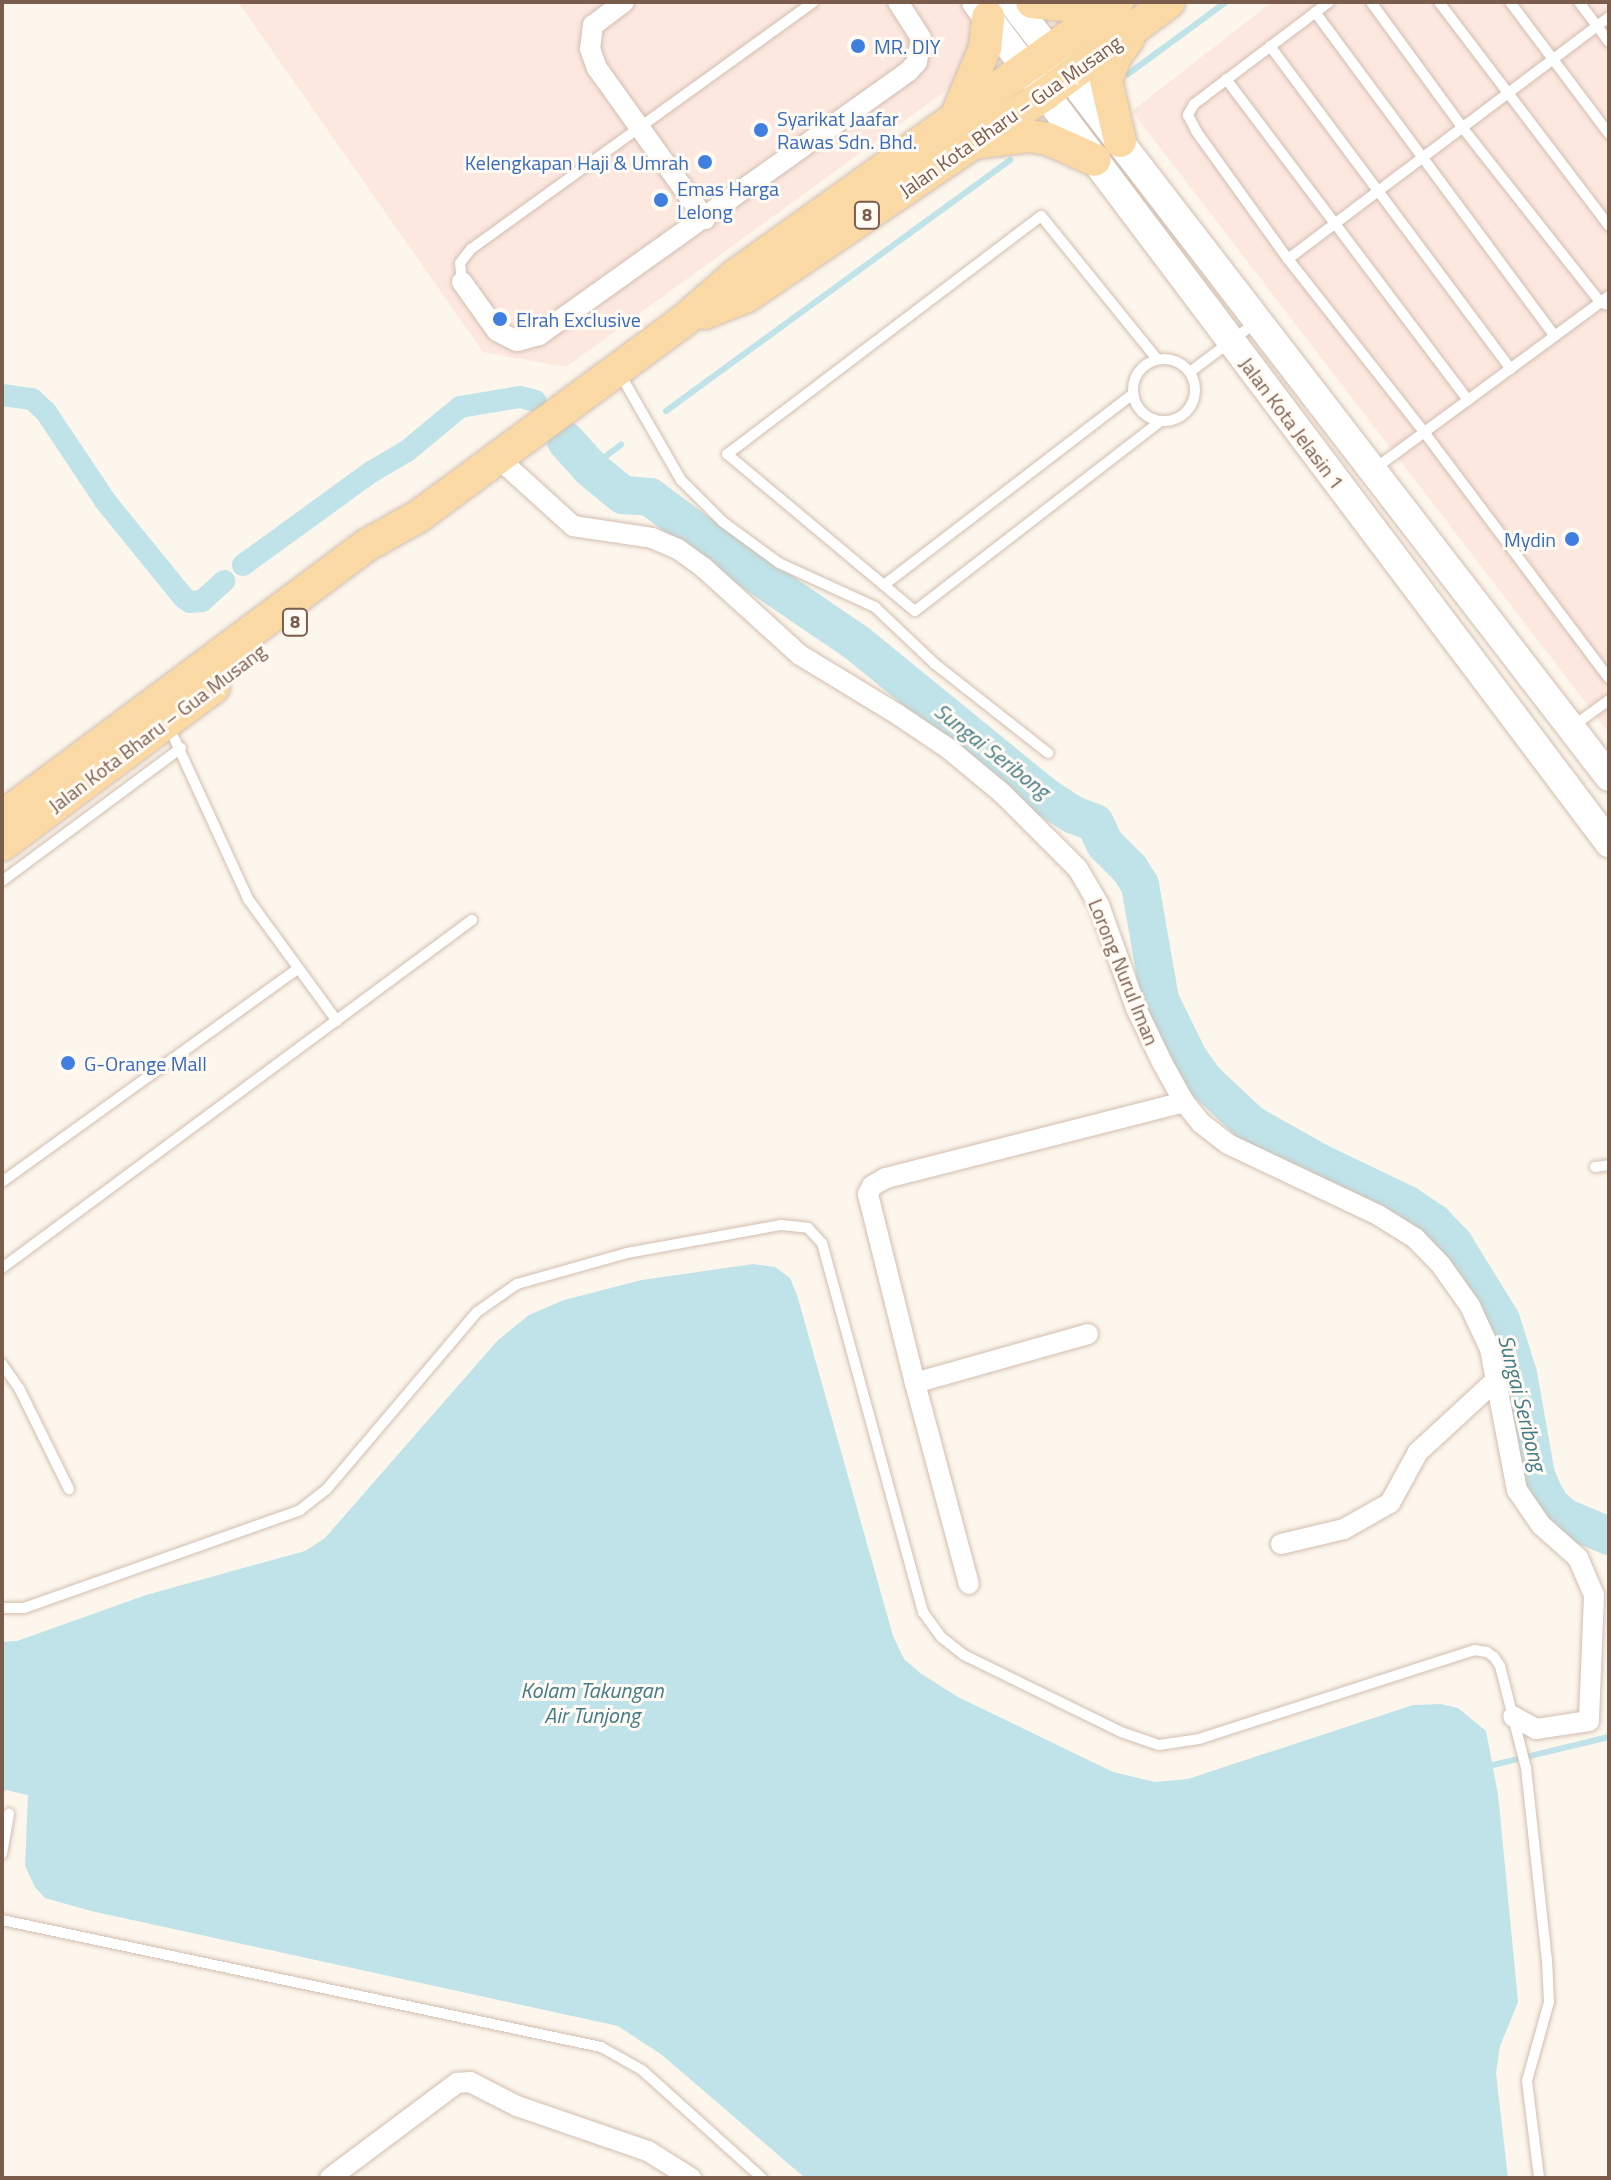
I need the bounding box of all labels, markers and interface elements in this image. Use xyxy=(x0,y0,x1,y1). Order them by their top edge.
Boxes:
street label: Jalan Kota Bharu – Gua Musang xyxy=(894,30,1126,202)
place label: MR. DIY xyxy=(874,34,940,58)
marker: MR. DIY xyxy=(849,37,867,55)
place label: Syarikat Jaafar Rawas Sdn. Bhd. xyxy=(777,106,917,153)
marker: Syarikat Jaafar Rawas Sdn. Bhd. xyxy=(752,121,770,139)
place label: Kelengkapan Haji & Umrah xyxy=(465,150,689,174)
marker: Kelengkapan Haji & Umrah xyxy=(696,153,714,171)
place label: Emas Harga Lelong xyxy=(677,176,779,223)
marker: Emas Harga Lelong xyxy=(652,191,670,209)
road number: 8 xyxy=(853,201,881,229)
place label: Elrah Exclusive xyxy=(516,307,641,331)
marker: Elrah Exclusive xyxy=(491,310,509,328)
street label: Jalan Kota Jelasin 1 xyxy=(1235,352,1349,494)
place label: Mydin xyxy=(1504,527,1556,551)
marker: Mydin xyxy=(1563,530,1581,548)
road number: 8 xyxy=(281,608,309,636)
street label: Jalan Kota Bharu – Gua Musang xyxy=(44,638,270,818)
water label: Sungai Seribong xyxy=(929,698,1055,804)
street label: Lorong Nurul Iman xyxy=(1084,895,1164,1049)
place label: G-Orange Mall xyxy=(84,1051,207,1075)
marker: G-Orange Mall xyxy=(59,1054,77,1072)
water label: Sungai Seribong xyxy=(1492,1332,1552,1474)
water label: Kolam Takungan Air Tunjong xyxy=(521,1677,663,1728)

